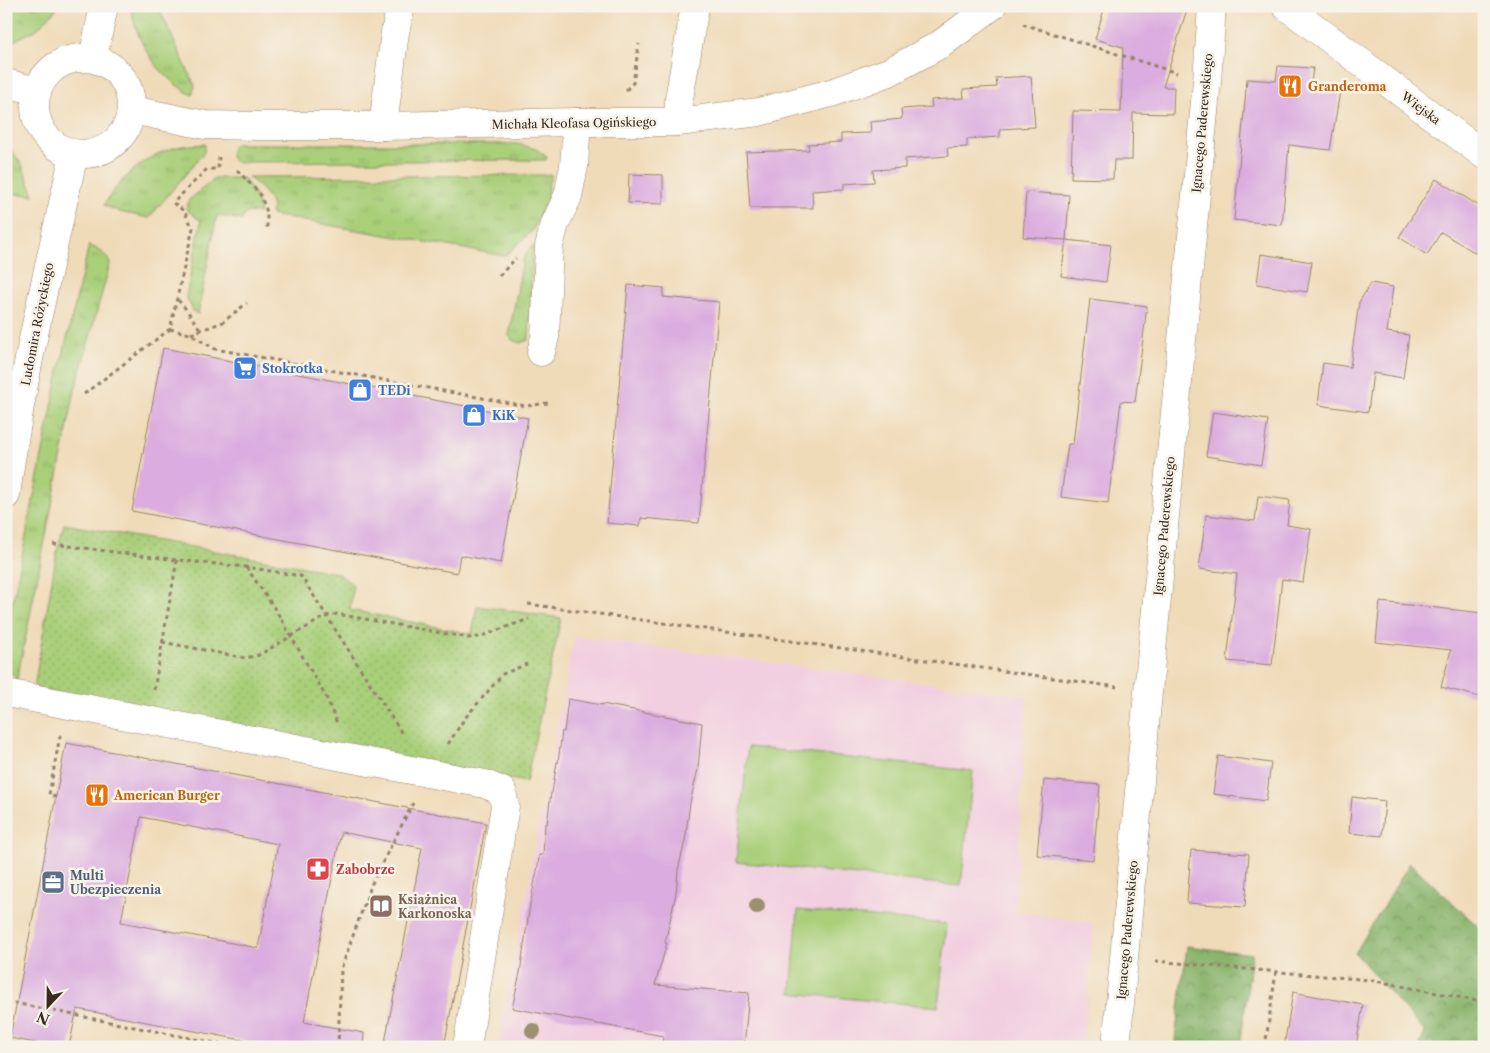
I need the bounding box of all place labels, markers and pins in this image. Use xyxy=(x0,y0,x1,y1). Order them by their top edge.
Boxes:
restaurant icon: Granderoma xyxy=(1277,73,1303,99)
place label: Granderoma xyxy=(1308,79,1388,94)
supermarket icon: Stokrotka xyxy=(232,355,258,381)
place label: Stokrotka xyxy=(262,361,324,376)
shop icon: TEDi xyxy=(347,377,373,403)
place label: TEDi xyxy=(378,383,411,398)
shop icon: KiK xyxy=(461,402,487,428)
place label: KiK xyxy=(492,408,516,423)
restaurant icon: American Burger xyxy=(84,782,110,808)
place label: American Burger xyxy=(113,788,220,803)
pharmacy icon: Zabobrze xyxy=(305,856,331,882)
place label: Zabobrze xyxy=(336,862,395,877)
place label: Multi Ubezpieczenia xyxy=(70,868,162,897)
office icon: Multi Ubezpieczenia xyxy=(40,869,66,895)
place label: Książnica Karkonoska xyxy=(398,892,473,921)
library icon: Książnica Karkonoska xyxy=(368,893,394,919)

